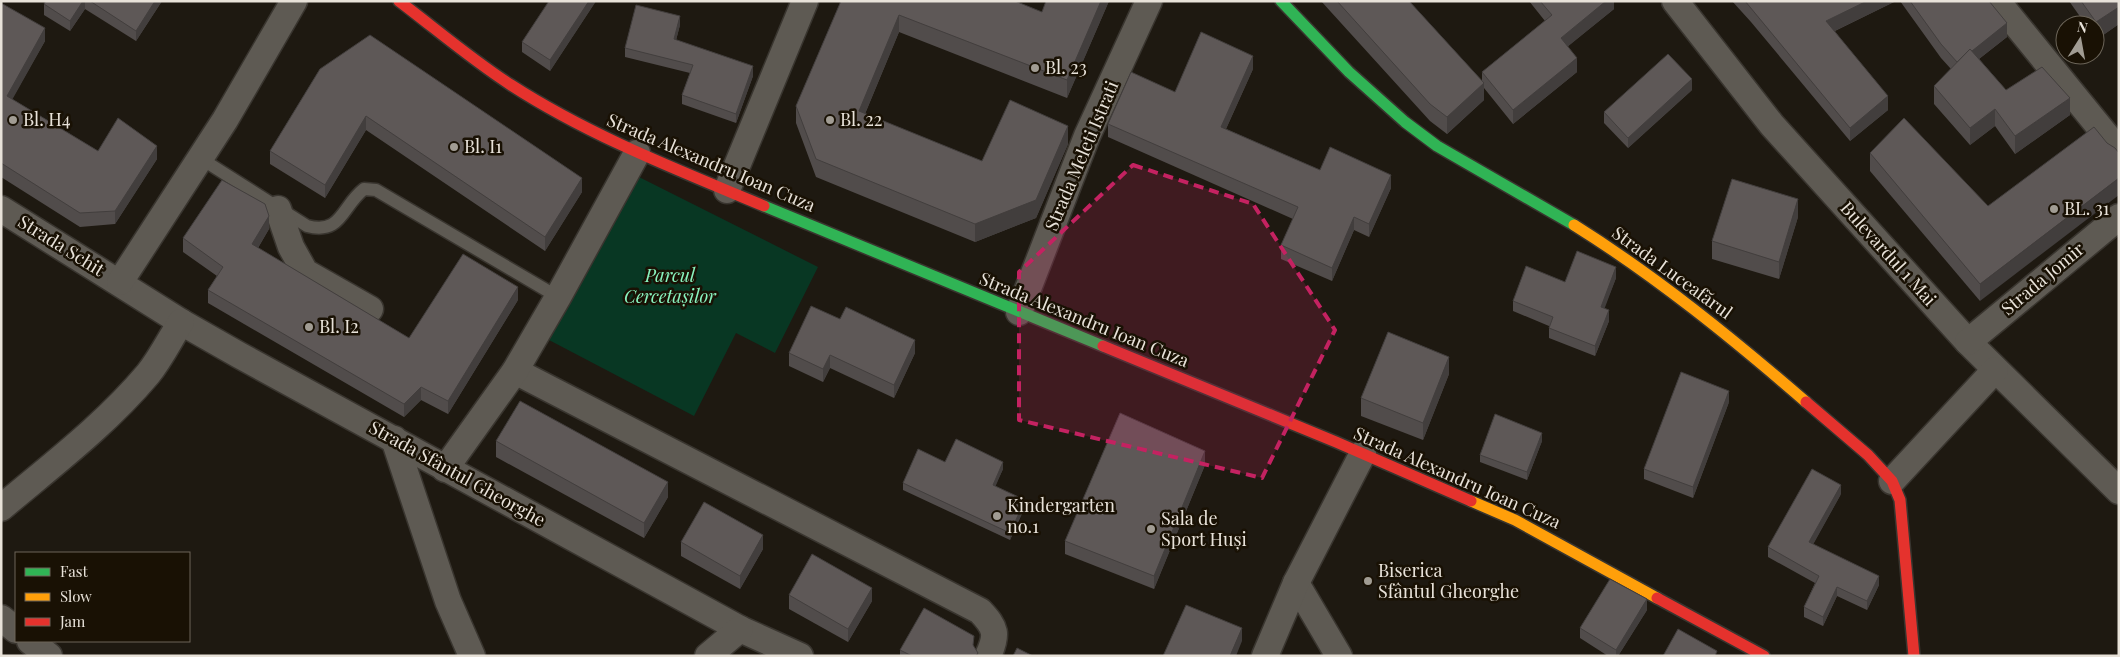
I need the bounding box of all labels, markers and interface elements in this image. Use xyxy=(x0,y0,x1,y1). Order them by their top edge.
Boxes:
north arrow xyxy=(2055,15,2105,65)
text: N xyxy=(2076,16,2089,37)
place label: Bl. 23 xyxy=(1045,55,1087,79)
marker: Bl. 23 xyxy=(1029,62,1041,74)
street label: Strada Meleti Istrati xyxy=(1039,77,1123,234)
place label: Bl. H4 xyxy=(23,107,71,131)
street label: Strada Alexandru Ioan Cuza xyxy=(604,107,819,217)
place label: Bl. 22 xyxy=(840,107,882,131)
marker: Bl. H4 xyxy=(7,114,19,126)
marker: Bl. 22 xyxy=(824,114,836,126)
place label: Bl. I1 xyxy=(464,134,502,158)
marker: Bl. I1 xyxy=(448,141,460,153)
street label: Bulevardul 1 Mai xyxy=(1835,196,1942,311)
place label: BL. 31 xyxy=(2064,196,2110,220)
marker: BL. 31 xyxy=(2048,203,2060,215)
street label: Strada Schit xyxy=(14,209,110,281)
street label: Strada Luceafărul xyxy=(1608,220,1738,324)
street label: Strada Jomir xyxy=(1996,236,2089,320)
park label: Parcul Cercetașilor xyxy=(624,263,717,308)
street label: Strada Alexandru Ioan Cuza xyxy=(976,266,1193,372)
place label: Bl. I2 xyxy=(319,314,359,338)
marker: Bl. I2 xyxy=(303,321,315,333)
street label: Strada Sfântul Gheorghe xyxy=(365,415,550,532)
street label: Strada Alexandru Ioan Cuza xyxy=(1350,421,1565,534)
place label: Kindergarten no.1 xyxy=(1007,493,1115,538)
place label: Sala de Sport Huși xyxy=(1161,506,1247,551)
marker: Kindergarten no.1 xyxy=(991,510,1003,522)
marker: Sala de Sport Huși xyxy=(1145,523,1157,535)
legend xyxy=(15,552,190,642)
place label: Biserica Sfântul Gheorghe xyxy=(1378,558,1519,603)
text: Fast xyxy=(60,561,89,581)
marker: Biserica Sfântul Gheorghe xyxy=(1362,575,1374,587)
text: Slow xyxy=(60,586,92,606)
text: Jam xyxy=(59,611,86,631)

